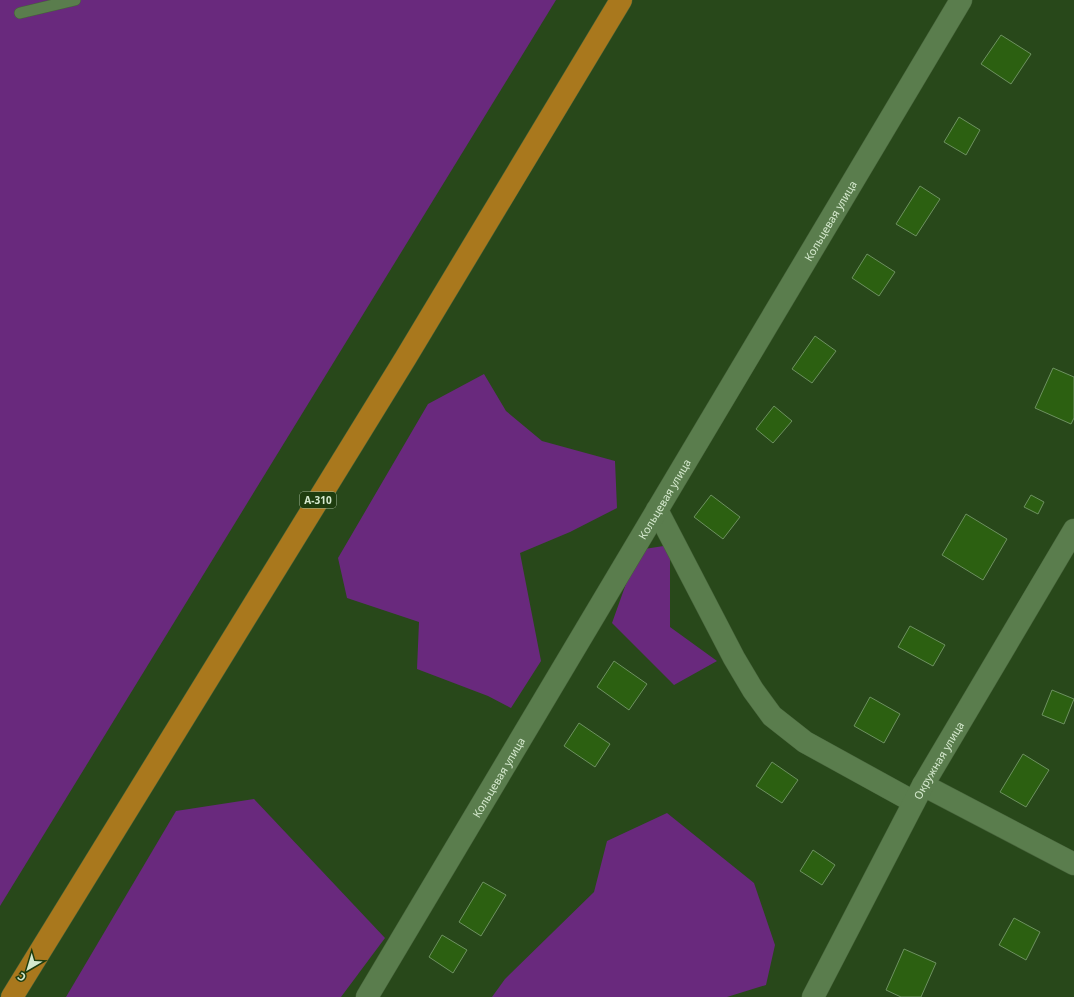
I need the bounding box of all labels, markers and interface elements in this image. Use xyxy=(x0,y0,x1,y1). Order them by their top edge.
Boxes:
street label: Кольцевая улица xyxy=(800,177,859,263)
street label: Кольцевая улица xyxy=(634,456,694,542)
road number: А-310 xyxy=(300,492,336,508)
street label: Окружная улица xyxy=(910,718,967,802)
street label: Кольцевая улица xyxy=(468,734,528,820)
north arrow xyxy=(8,949,48,989)
text: С xyxy=(14,969,29,985)

